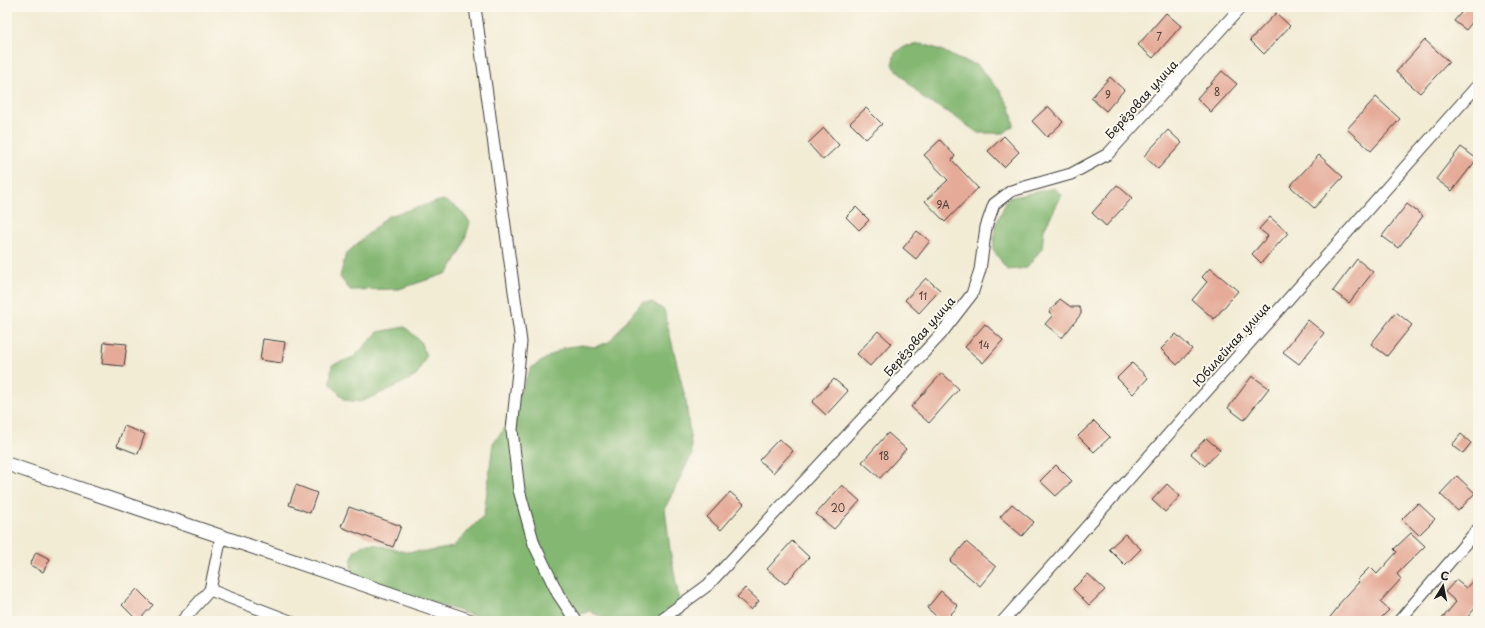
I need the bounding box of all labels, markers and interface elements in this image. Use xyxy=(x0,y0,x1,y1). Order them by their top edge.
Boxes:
house number: 7 xyxy=(1156,29,1162,44)
street label: Берёзовая улица xyxy=(1101,55,1182,143)
house number: 8 xyxy=(1214,84,1220,99)
house number: 9 xyxy=(1105,87,1111,102)
house number: 9А xyxy=(936,197,950,212)
house number: 11 xyxy=(919,288,927,303)
street label: Берёзовая улица xyxy=(879,292,959,380)
street label: Юбилейная улица xyxy=(1188,298,1274,390)
house number: 14 xyxy=(978,337,990,352)
house number: 18 xyxy=(879,448,889,463)
house number: 20 xyxy=(831,500,845,515)
north arrow xyxy=(1423,566,1463,606)
text: С xyxy=(1439,567,1450,585)

